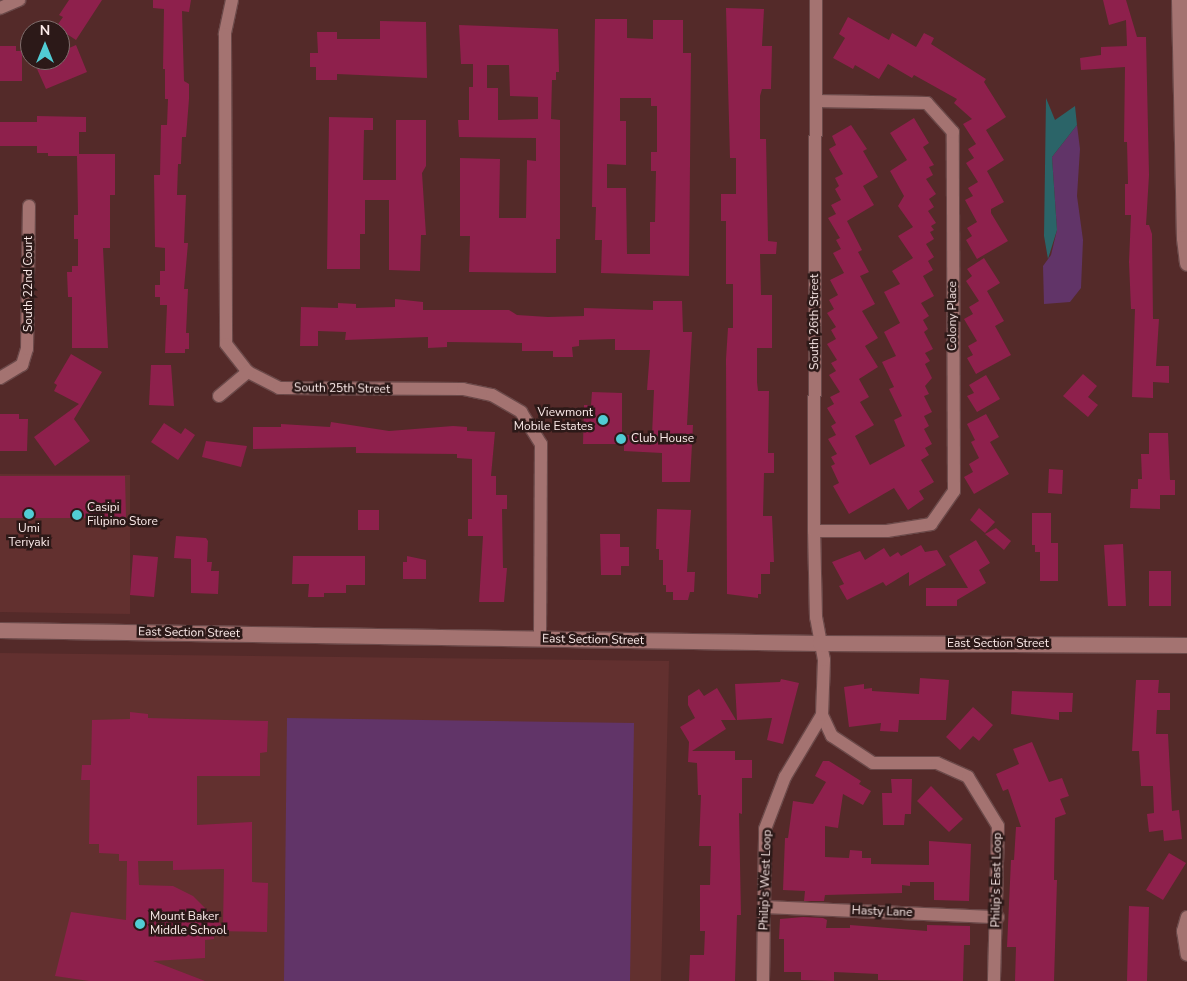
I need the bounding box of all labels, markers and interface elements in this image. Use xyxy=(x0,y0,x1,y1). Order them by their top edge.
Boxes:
north arrow xyxy=(20,20,70,70)
text: N xyxy=(40,21,50,40)
street label: South 22nd Court xyxy=(22,236,36,332)
street label: South 26th Street xyxy=(808,274,822,370)
street label: Colony Place xyxy=(946,281,960,351)
street label: South 25th Street xyxy=(294,381,390,397)
place label: Viewmont Mobile Estates xyxy=(514,406,593,434)
marker: Viewmont Mobile Estates xyxy=(597,414,609,426)
place label: Club House xyxy=(631,432,694,446)
marker: Club House xyxy=(615,433,627,445)
place label: Casipi Filipino Store xyxy=(87,501,158,529)
marker: Umi Teriyaki xyxy=(23,508,35,520)
marker: Casipi Filipino Store xyxy=(71,509,83,521)
place label: Umi Teriyaki xyxy=(9,522,49,550)
street label: East Section Street xyxy=(138,625,240,641)
street label: East Section Street xyxy=(542,632,644,648)
street label: East Section Street xyxy=(947,637,1049,651)
street label: Philip's West Loop xyxy=(757,829,775,931)
street label: Philip's East Loop xyxy=(989,832,1005,928)
street label: Hasty Lane xyxy=(851,904,913,920)
place label: Mount Baker Middle School xyxy=(150,910,227,938)
marker: Mount Baker Middle School xyxy=(134,918,146,930)

